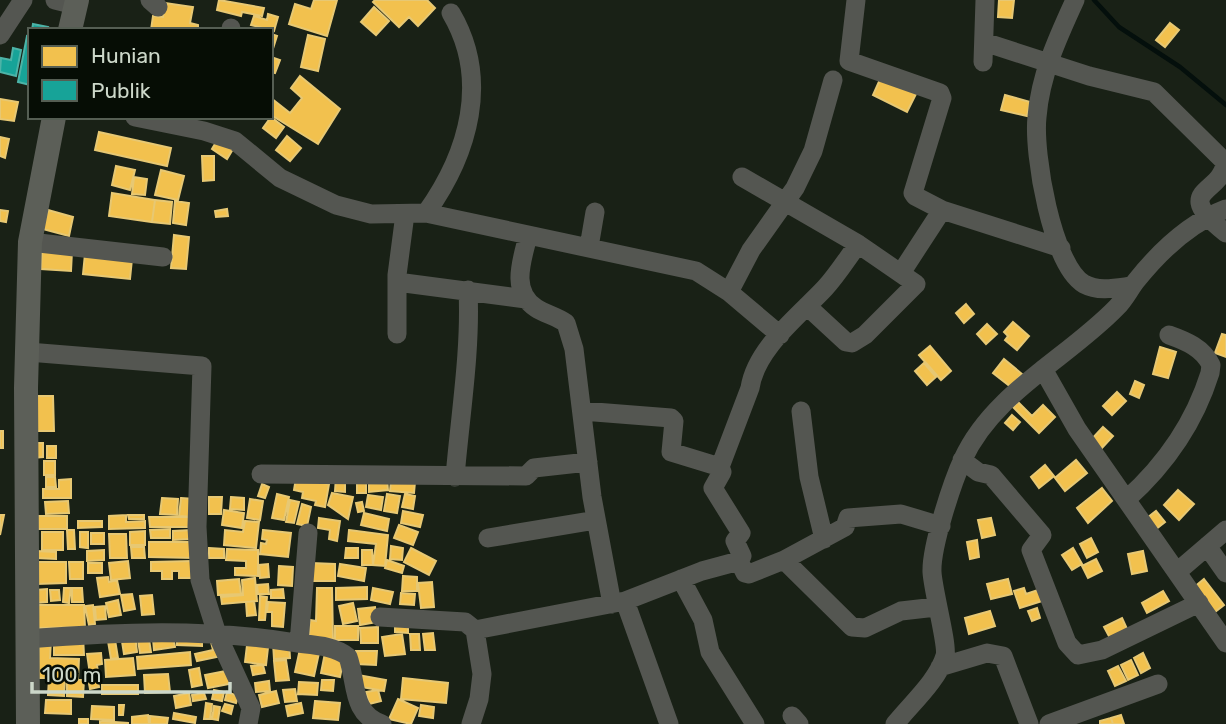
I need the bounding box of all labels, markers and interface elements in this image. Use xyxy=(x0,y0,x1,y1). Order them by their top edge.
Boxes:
legend xyxy=(28,28,273,119)
text: Hunian xyxy=(91,43,161,68)
text: Publik xyxy=(91,78,151,103)
scale bar xyxy=(32,650,229,694)
text: 100 m xyxy=(42,662,101,687)

